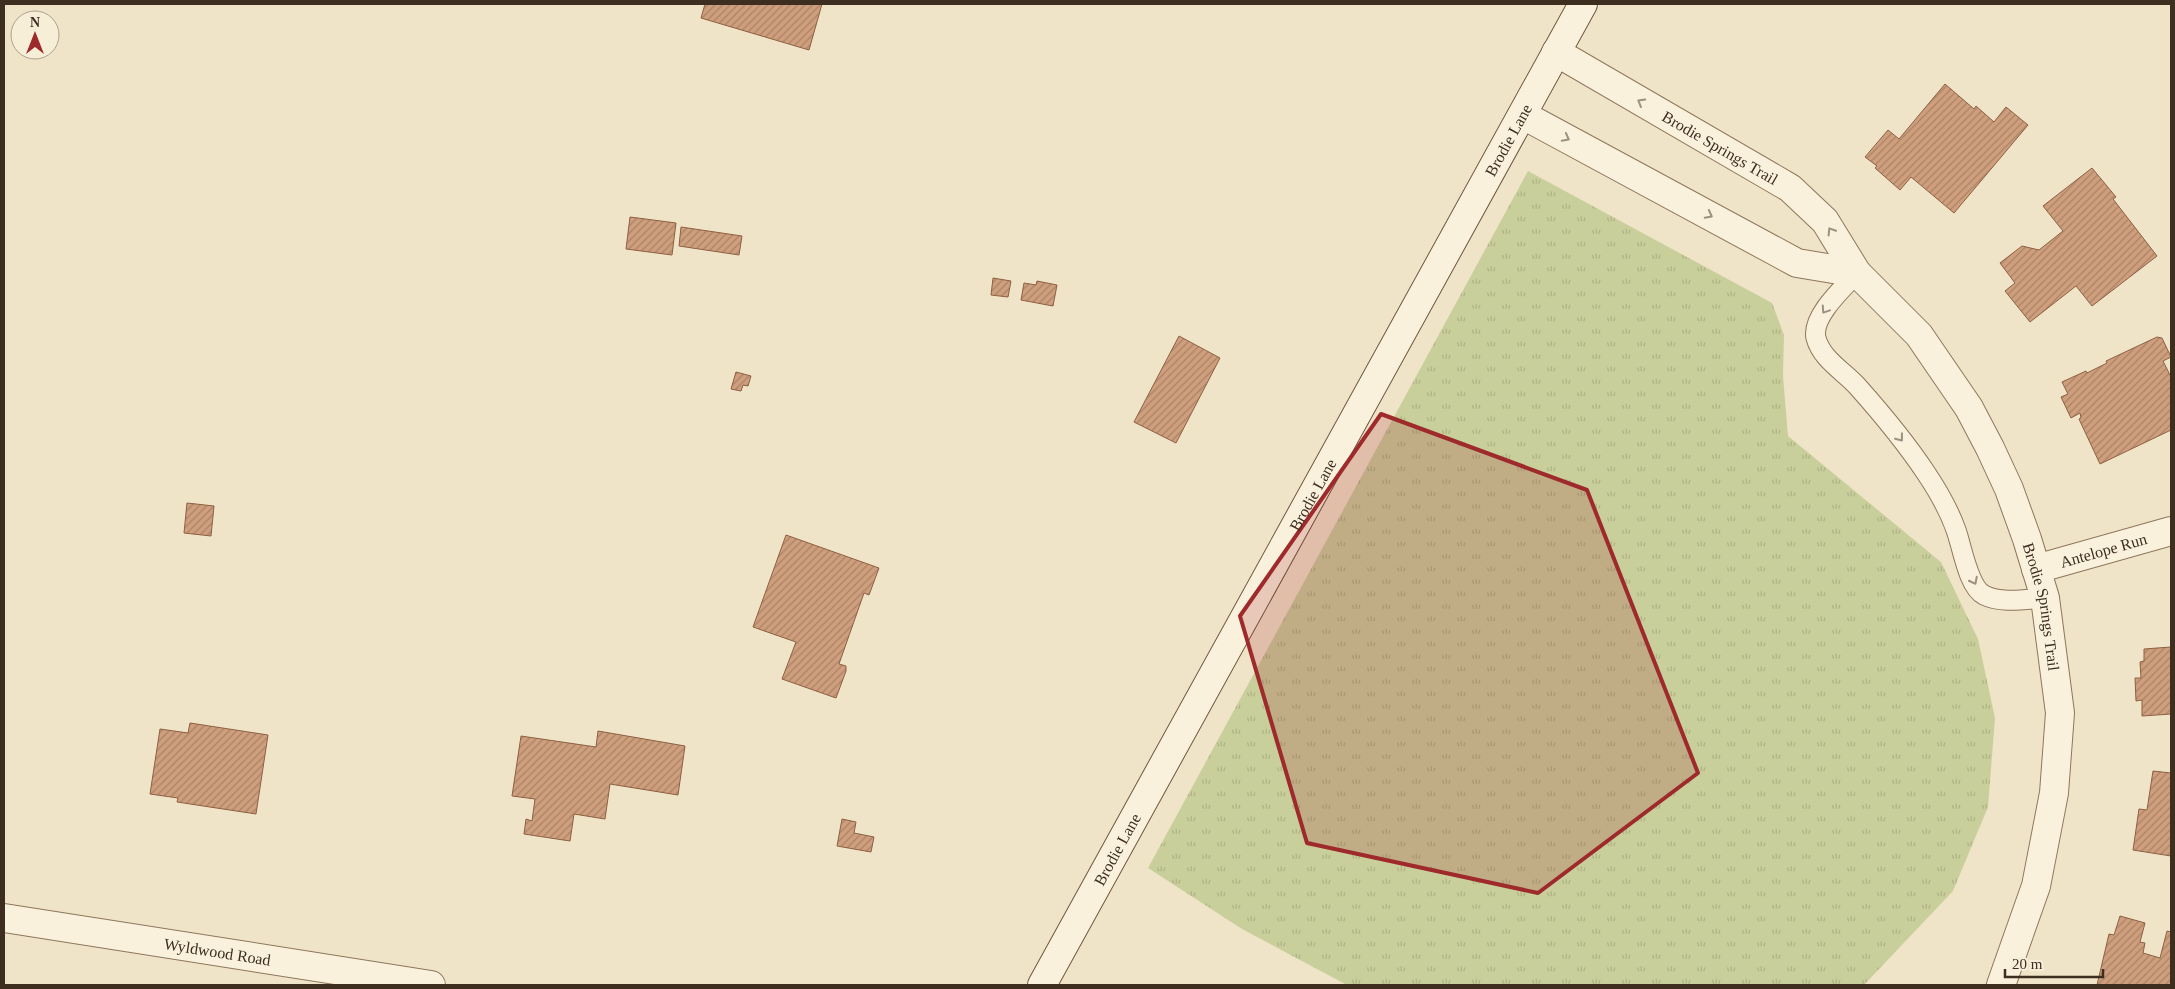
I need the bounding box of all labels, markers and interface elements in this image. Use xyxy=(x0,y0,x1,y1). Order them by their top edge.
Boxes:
north arrow xyxy=(10,10,60,60)
text: N xyxy=(30,15,40,30)
one-way arrow xyxy=(1637,98,1646,108)
street label: Brodie Lane xyxy=(1482,101,1535,179)
street label: Brodie Springs Trail xyxy=(1659,108,1781,188)
one-way arrow xyxy=(1561,132,1570,142)
one-way arrow xyxy=(1704,209,1713,219)
one-way arrow xyxy=(1828,228,1837,237)
one-way arrow xyxy=(1822,304,1831,314)
one-way arrow xyxy=(1895,433,1904,442)
street label: Brodie Lane xyxy=(1286,456,1340,534)
street label: Antelope Run xyxy=(2058,530,2149,571)
street label: Brodie Springs Trail xyxy=(2020,541,2062,672)
one-way arrow xyxy=(1968,576,1978,585)
street label: Brodie Lane xyxy=(1091,811,1144,888)
street label: Wyldwood Road xyxy=(163,935,272,969)
scale bar xyxy=(2005,946,2102,978)
text: 20 m xyxy=(2012,956,2043,972)

